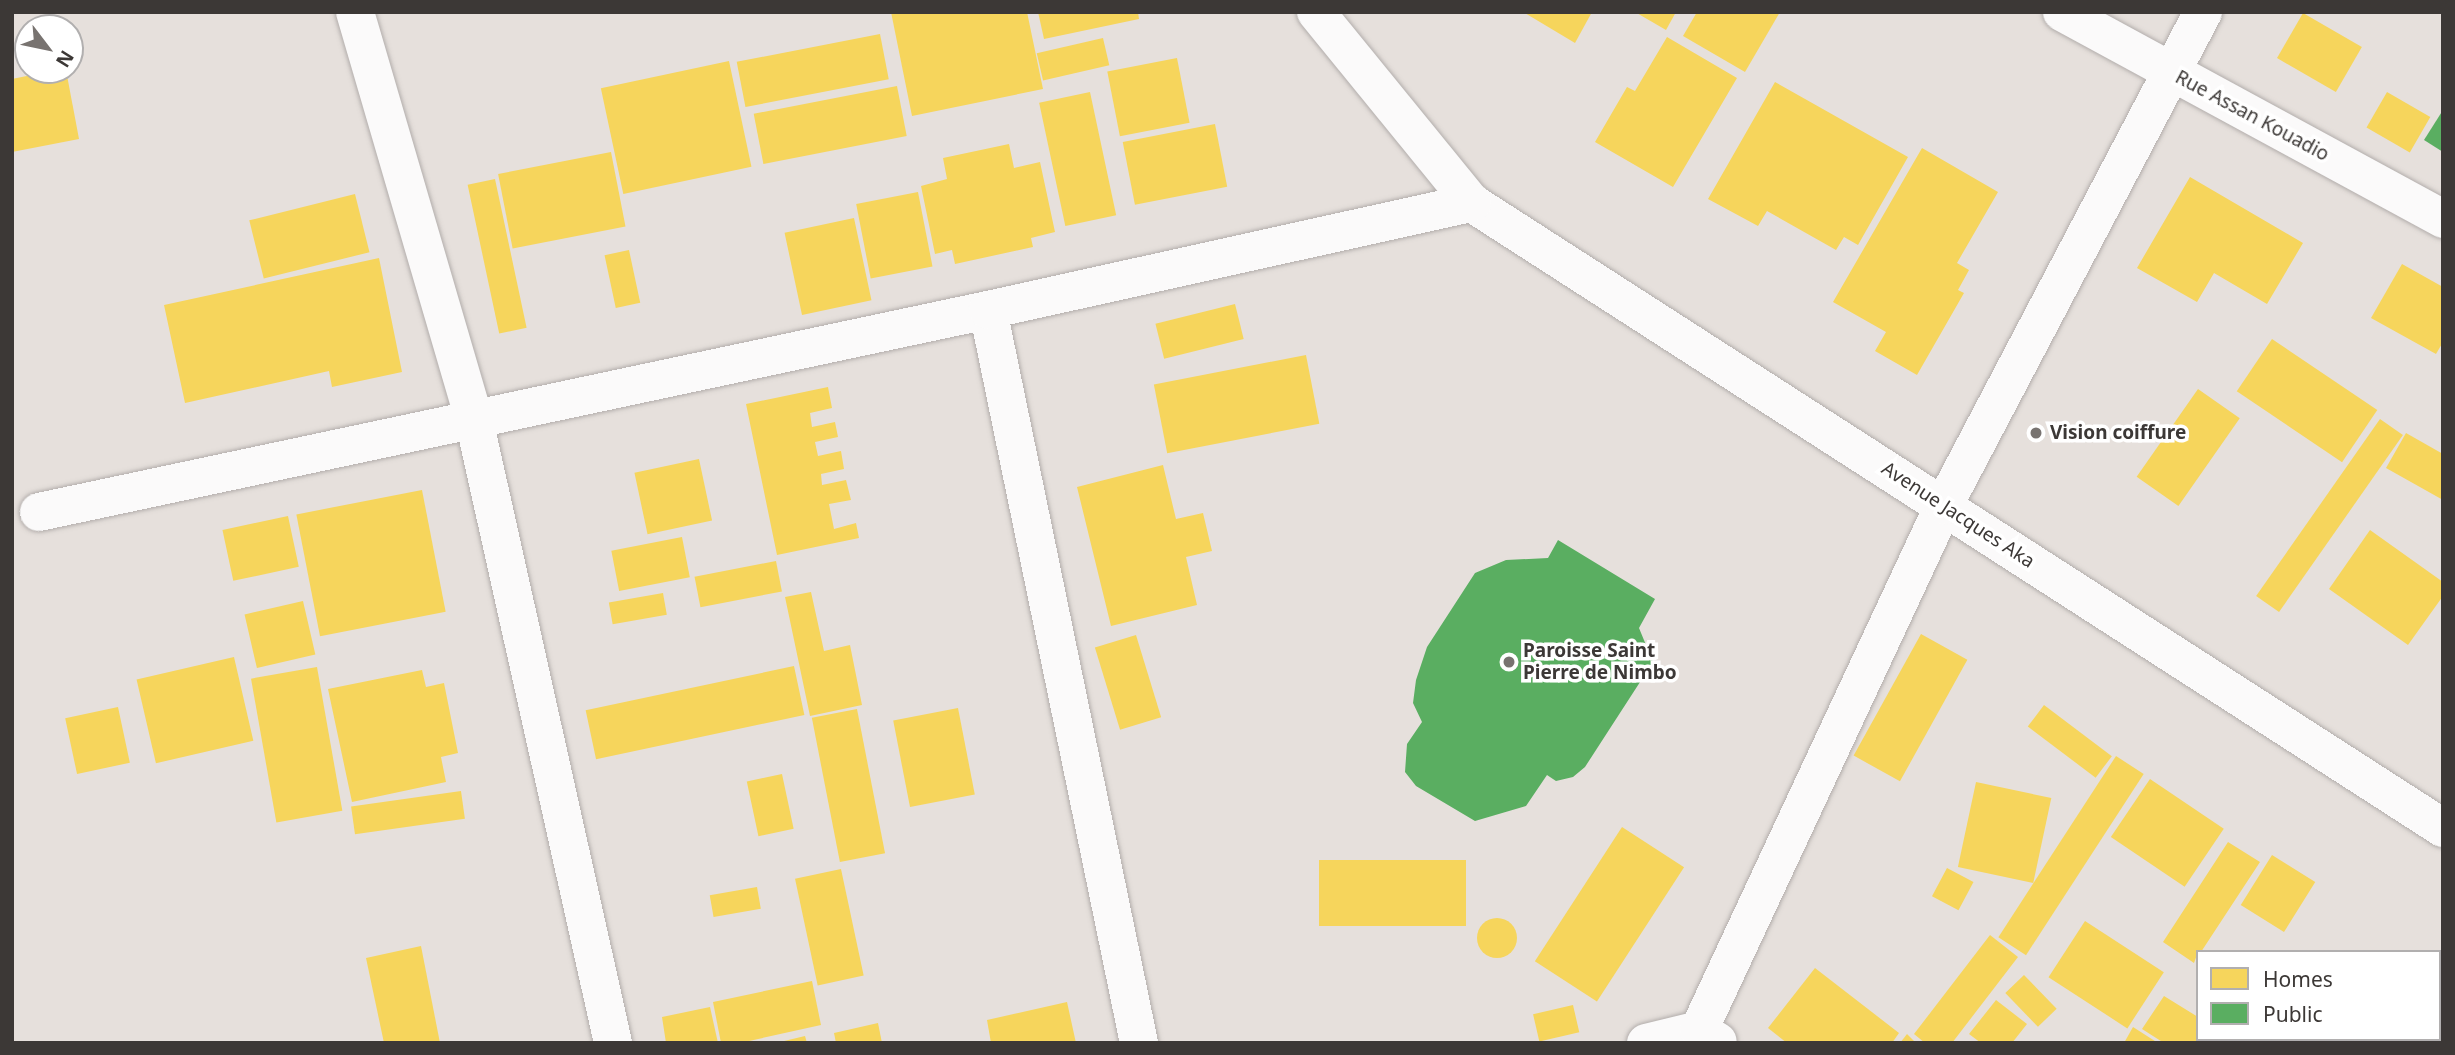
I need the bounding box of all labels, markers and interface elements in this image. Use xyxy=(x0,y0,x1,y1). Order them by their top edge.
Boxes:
north arrow xyxy=(14,14,84,84)
text: N xyxy=(50,46,80,73)
street label: Rue Assan Kouadio xyxy=(2171,66,2333,166)
place label: Vision coiffure xyxy=(2050,422,2186,444)
marker: Vision coiffure xyxy=(2028,425,2044,441)
street label: Avenue Jacques Aka xyxy=(1877,457,2039,573)
place label: Paroisse Saint Pierre de Nimbo xyxy=(1523,640,1677,684)
marker: Paroisse Saint Pierre de Nimbo xyxy=(1501,654,1517,670)
legend xyxy=(2196,950,2441,1041)
text: Homes xyxy=(2263,965,2333,993)
text: Public xyxy=(2263,1000,2323,1028)

